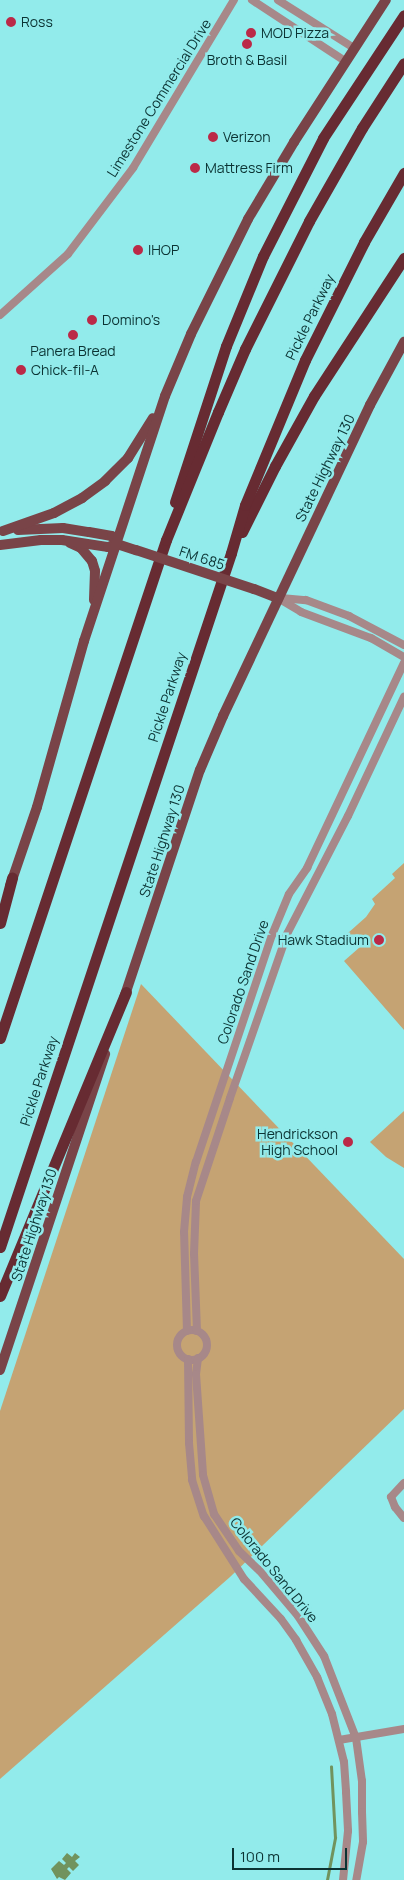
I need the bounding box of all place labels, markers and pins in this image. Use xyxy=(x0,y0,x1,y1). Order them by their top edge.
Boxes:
place label: Ross xyxy=(21,14,53,30)
marker: Ross xyxy=(5,16,17,28)
place label: MOD Pizza xyxy=(261,25,329,41)
marker: MOD Pizza xyxy=(245,27,257,39)
marker: Broth & Basil xyxy=(241,38,253,50)
place label: Broth & Basil xyxy=(207,52,287,68)
place label: Verizon xyxy=(223,129,271,145)
marker: Verizon xyxy=(207,131,219,143)
place label: Mattress Firm xyxy=(205,160,293,176)
marker: Mattress Firm xyxy=(189,162,201,174)
place label: IHOP xyxy=(148,242,179,258)
marker: IHOP xyxy=(132,244,144,256)
place label: Domino's xyxy=(102,312,160,328)
marker: Domino's xyxy=(86,314,98,326)
marker: Panera Bread xyxy=(67,329,79,341)
place label: Panera Bread xyxy=(30,343,116,359)
place label: Chick-fil-A xyxy=(31,362,99,378)
marker: Chick-fil-A xyxy=(15,364,27,376)
place label: Hawk Stadium xyxy=(278,932,369,948)
marker: Hawk Stadium xyxy=(373,934,385,946)
place label: Hendrickson High School xyxy=(257,1126,338,1158)
marker: Hendrickson High School xyxy=(342,1136,354,1148)

